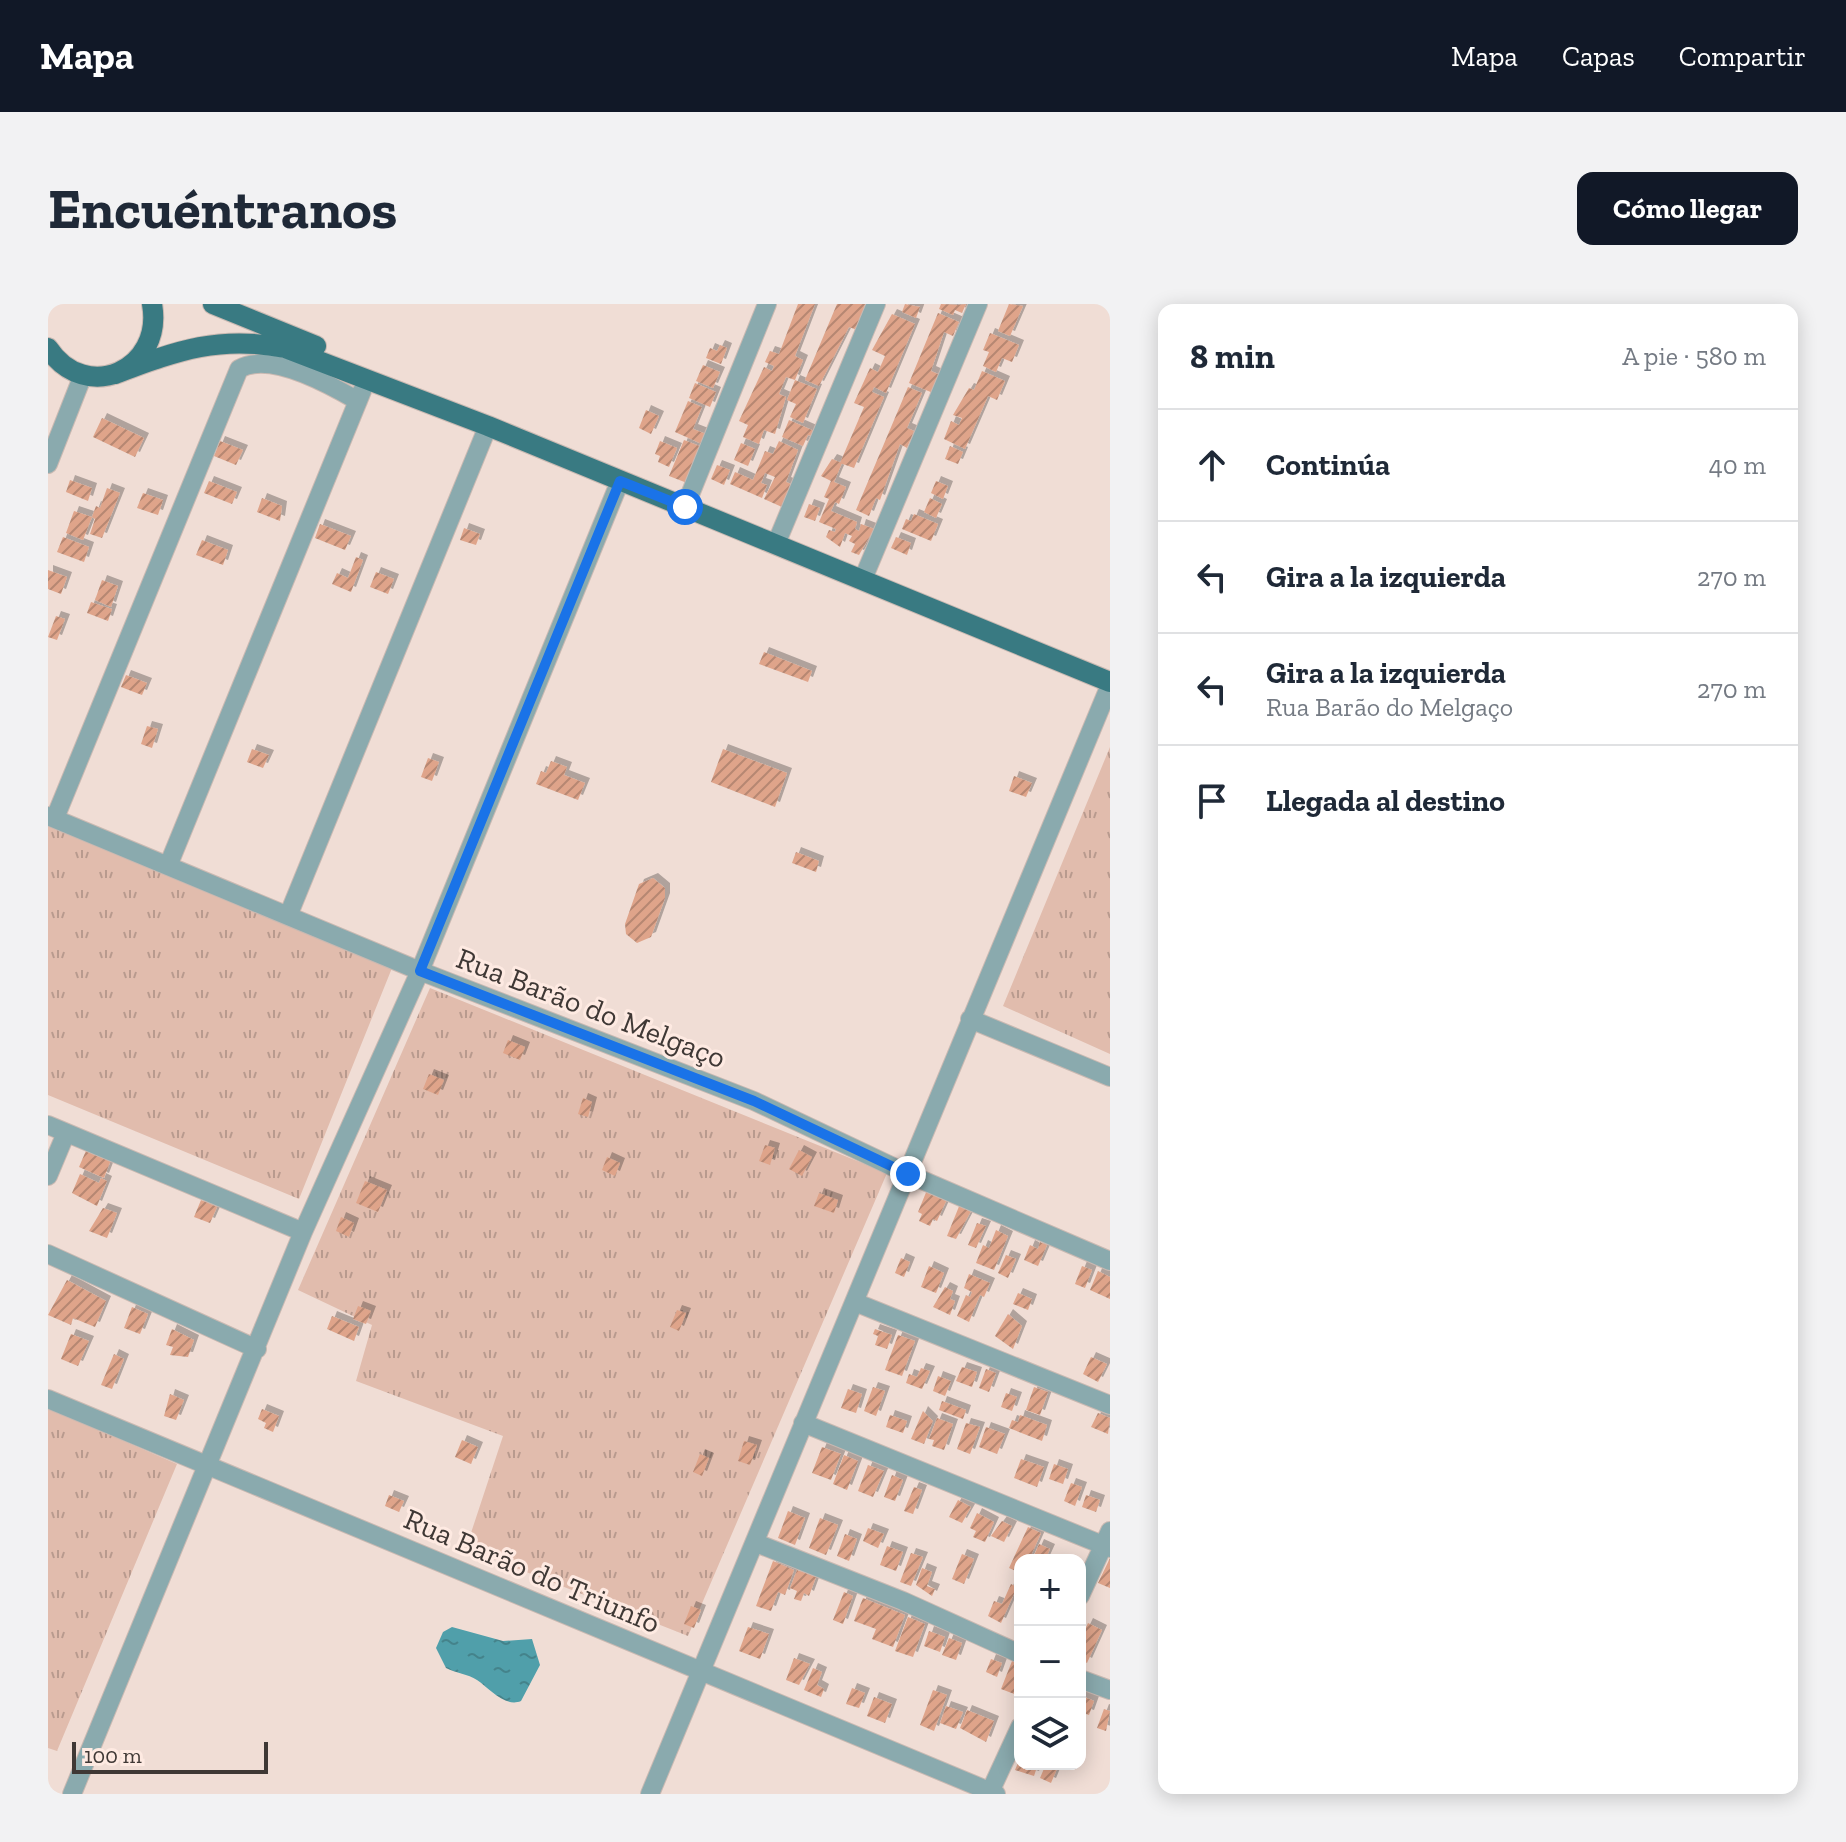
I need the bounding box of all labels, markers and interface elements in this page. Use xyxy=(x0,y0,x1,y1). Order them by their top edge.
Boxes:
text: Mapa xyxy=(40,33,134,79)
text: Mapa xyxy=(1451,40,1518,73)
text: Capas xyxy=(1562,40,1635,73)
text: Compartir xyxy=(1679,40,1806,73)
button: Cómo llegar xyxy=(1577,172,1798,245)
text: Encuéntranos xyxy=(48,175,397,242)
text: 8 min xyxy=(1190,336,1275,377)
text: A pie · 580 m xyxy=(1622,340,1766,372)
icon: ahead xyxy=(1190,443,1234,487)
text: Continúa xyxy=(1266,447,1390,483)
text: 40 m xyxy=(1709,449,1766,481)
route start xyxy=(667,489,703,525)
icon: left xyxy=(1190,555,1234,599)
text: Gira a la izquierda xyxy=(1266,559,1506,595)
text: 270 m xyxy=(1697,561,1766,593)
text: Gira a la izquierda xyxy=(1266,655,1506,691)
icon: left xyxy=(1190,667,1234,711)
text: 270 m xyxy=(1697,673,1766,705)
text: Rua Barão do Melgaço xyxy=(1266,691,1513,723)
icon: arrive xyxy=(1190,779,1234,823)
text: Llegada al destino xyxy=(1266,783,1505,819)
street label: Rua Barão do Melgaço xyxy=(451,940,731,1076)
route end xyxy=(890,1156,926,1192)
street label: Rua Barão do Triunfo xyxy=(399,1501,665,1641)
map controls xyxy=(1014,1554,1086,1770)
button: + xyxy=(1014,1554,1086,1626)
button: − xyxy=(1014,1626,1086,1698)
button: layers xyxy=(1014,1698,1086,1770)
scale bar xyxy=(72,1738,268,1774)
text: 100 m xyxy=(84,1742,142,1769)

